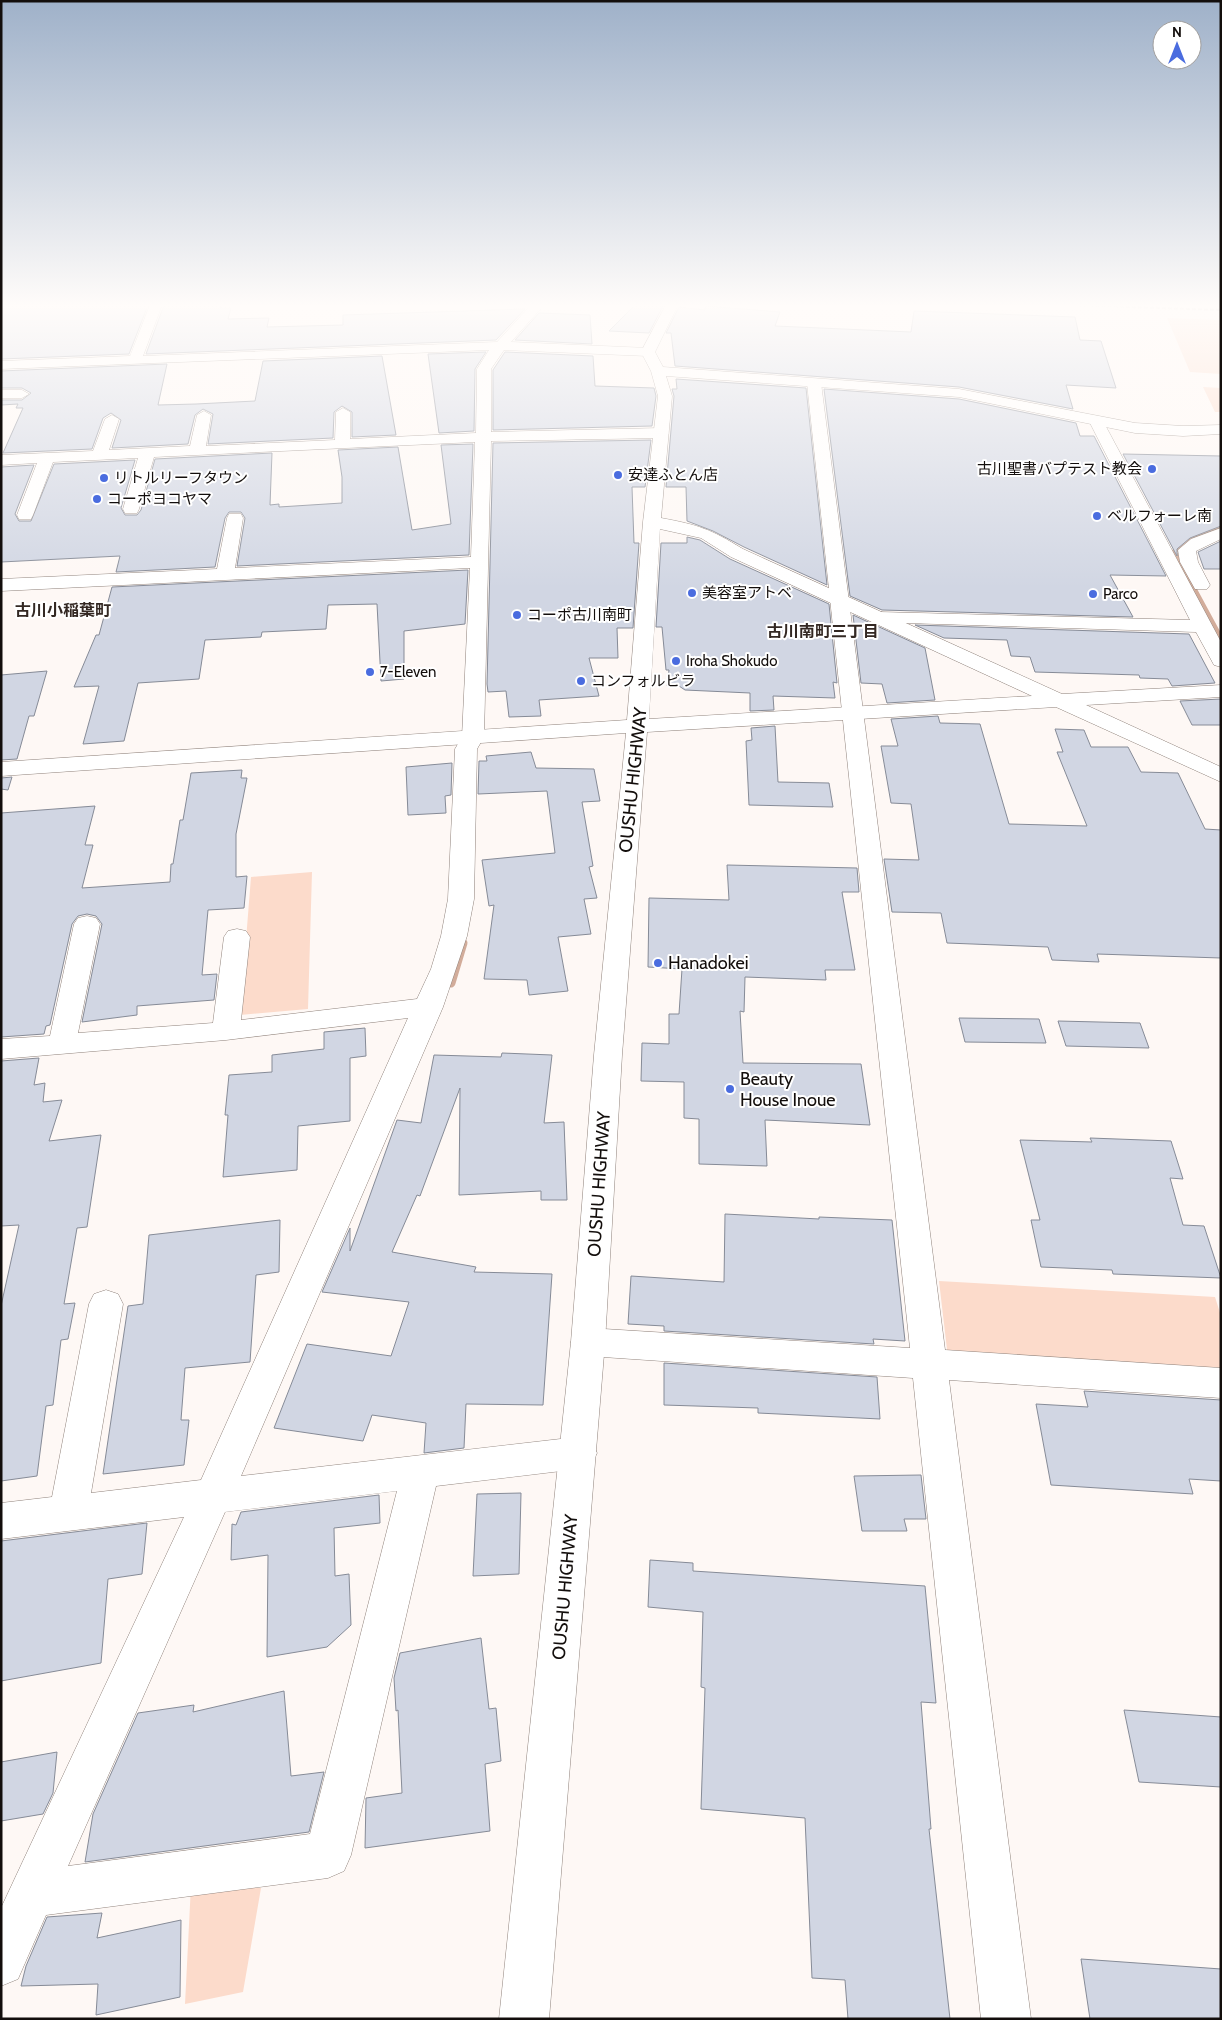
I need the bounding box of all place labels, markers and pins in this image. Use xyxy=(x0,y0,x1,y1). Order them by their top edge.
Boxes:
place label: 古川聖書バプテスト教会 xyxy=(977,460,1142,478)
marker: 古川聖書バプテスト教会 xyxy=(1146,463,1158,475)
place label: 安達ふとん店 xyxy=(628,466,718,484)
place label: リトルリーフタウン xyxy=(114,469,248,487)
marker: 安達ふとん店 xyxy=(612,469,624,481)
marker: リトルリーフタウン xyxy=(98,472,110,484)
place label: コーポヨコヤマ xyxy=(107,490,212,508)
marker: コーポヨコヤマ xyxy=(91,493,103,505)
place label: ベルフォーレ南 xyxy=(1107,507,1212,525)
marker: ベルフォーレ南 xyxy=(1091,510,1103,522)
place label: 美容室アトベ xyxy=(702,584,792,602)
place label: Parco xyxy=(1103,585,1138,603)
marker: 美容室アトベ xyxy=(686,587,698,599)
marker: Parco xyxy=(1087,588,1099,600)
place label: コーポ古川南町 xyxy=(527,606,632,624)
marker: コーポ古川南町 xyxy=(511,609,523,621)
place label: Iroha Shokudo xyxy=(686,652,777,670)
marker: Iroha Shokudo xyxy=(670,655,682,667)
place label: 7-Eleven xyxy=(380,663,436,681)
marker: 7-Eleven xyxy=(364,666,376,678)
place label: コンフォルビラ xyxy=(591,672,696,690)
marker: コンフォルビラ xyxy=(575,675,587,687)
place label: Hanadokei xyxy=(668,952,748,974)
marker: Hanadokei xyxy=(652,957,664,969)
place label: Beauty House Inoue xyxy=(740,1068,836,1111)
marker: Beauty House Inoue xyxy=(724,1083,736,1095)

